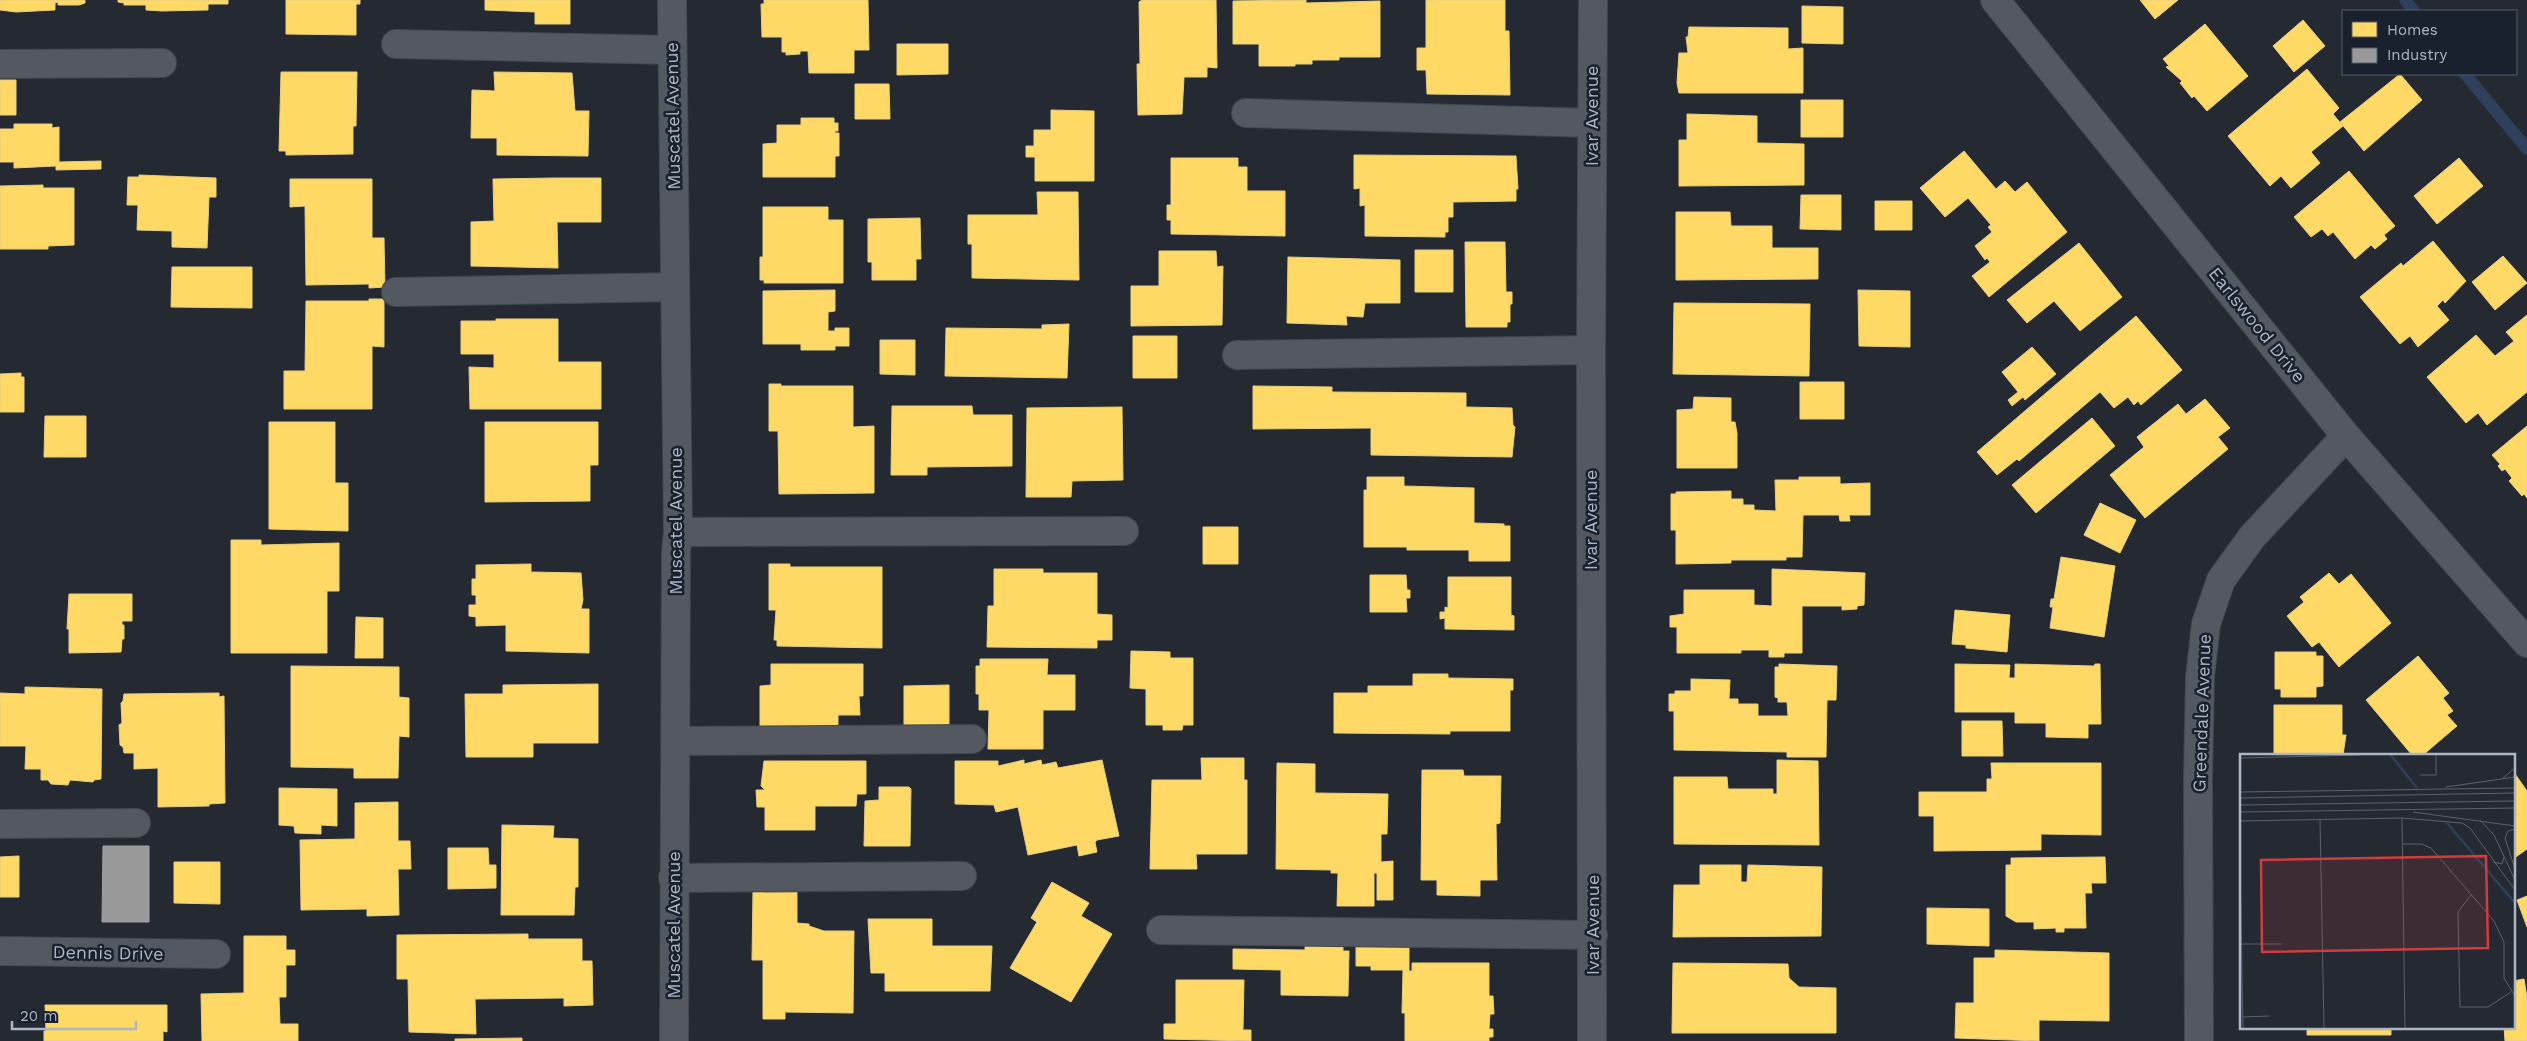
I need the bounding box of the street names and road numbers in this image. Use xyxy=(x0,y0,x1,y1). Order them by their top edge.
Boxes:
street label: Muscatel Avenue xyxy=(661,42,684,190)
street label: Ivar Avenue xyxy=(1581,66,1602,166)
street label: Earlswood Drive xyxy=(2205,263,2310,386)
street label: Muscatel Avenue xyxy=(665,447,686,595)
street label: Ivar Avenue xyxy=(1580,470,1601,570)
street label: Greendale Avenue xyxy=(2188,633,2215,793)
street label: Muscatel Avenue xyxy=(663,851,684,999)
street label: Ivar Avenue xyxy=(1582,875,1603,975)
street label: Dennis Drive xyxy=(52,941,164,964)

